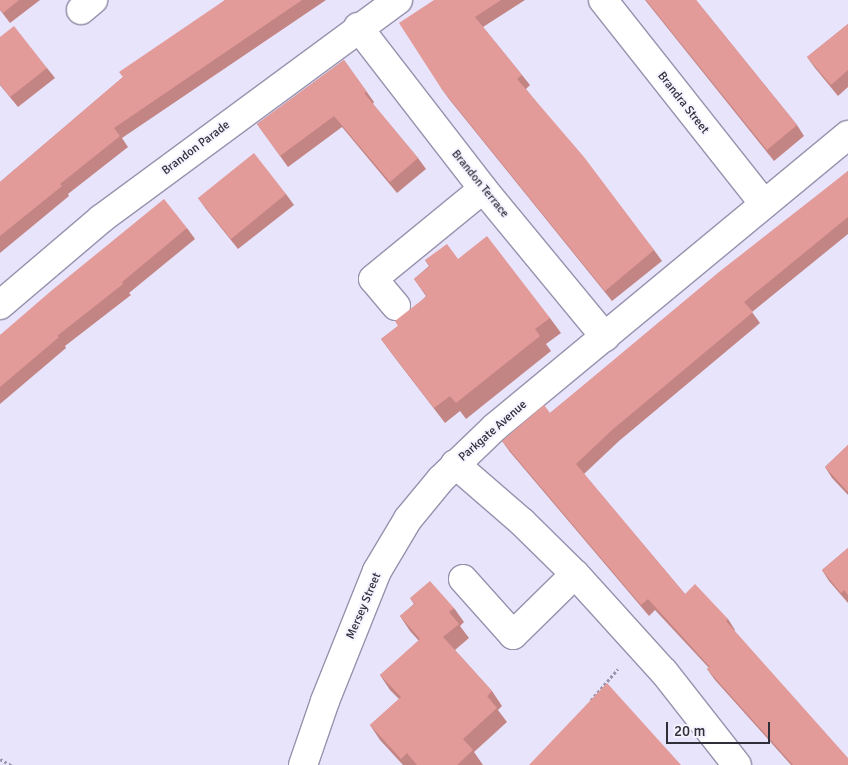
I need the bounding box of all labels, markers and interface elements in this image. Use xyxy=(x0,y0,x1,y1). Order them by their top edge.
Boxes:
street label: Brandra Street xyxy=(654,69,712,137)
street label: Brandon Parade xyxy=(159,118,233,178)
street label: Brandon Terrace xyxy=(448,147,512,221)
street label: Parkgate Avenue xyxy=(456,398,530,464)
street label: Mersey Street xyxy=(344,571,384,641)
scale bar xyxy=(668,712,772,744)
text: 20 m xyxy=(674,722,705,740)

